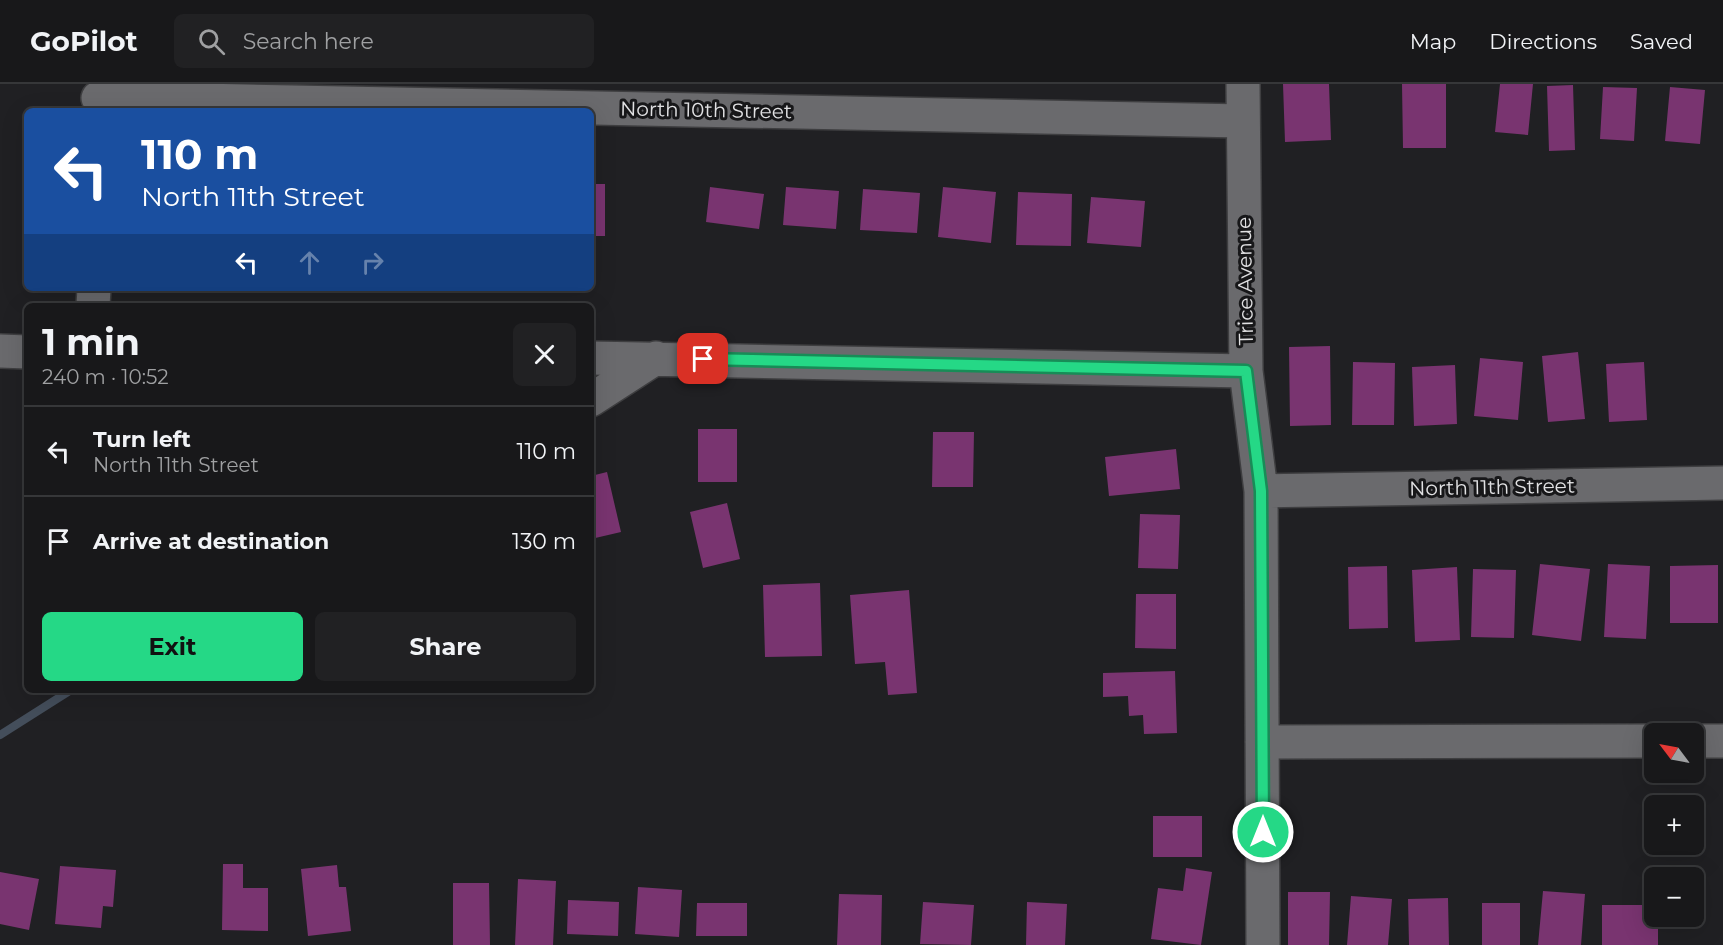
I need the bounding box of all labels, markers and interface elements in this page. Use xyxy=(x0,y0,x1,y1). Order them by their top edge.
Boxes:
search box xyxy=(174,14,594,68)
text: GoPilot xyxy=(30,24,138,58)
icon: search xyxy=(195,25,228,58)
text: Search here xyxy=(243,28,374,55)
text: Map xyxy=(1410,29,1456,54)
text: Directions xyxy=(1489,29,1597,54)
text: Saved xyxy=(1630,29,1693,54)
street label: North 10th Street xyxy=(620,97,792,123)
text: 110 m xyxy=(141,128,258,180)
icon: left xyxy=(42,132,120,210)
text: North 11th Street xyxy=(141,180,365,213)
street label: Trice Avenue xyxy=(1232,217,1258,345)
icon: left xyxy=(230,246,263,279)
icon: ahead xyxy=(293,246,326,279)
icon: right xyxy=(356,246,389,279)
text: 1 min xyxy=(42,320,140,364)
button: close xyxy=(513,323,576,386)
pin xyxy=(677,333,728,384)
icon: arrive xyxy=(686,342,719,375)
text: 240 m · 10:52 xyxy=(42,365,169,389)
text: Turn left xyxy=(93,426,191,453)
icon: left xyxy=(42,435,75,468)
text: 110 m xyxy=(516,438,576,465)
text: North 11th Street xyxy=(93,453,259,477)
street label: North 11th Street xyxy=(1409,474,1575,500)
icon: arrive xyxy=(42,525,75,558)
text: Arrive at destination xyxy=(93,528,329,555)
text: 130 m xyxy=(512,528,576,555)
button: Exit xyxy=(42,612,303,681)
button: Share xyxy=(315,612,576,681)
north arrow xyxy=(1644,723,1704,783)
map controls xyxy=(1644,723,1704,927)
button: + xyxy=(1644,795,1704,855)
position arrow xyxy=(1231,800,1295,864)
button: − xyxy=(1644,867,1704,927)

